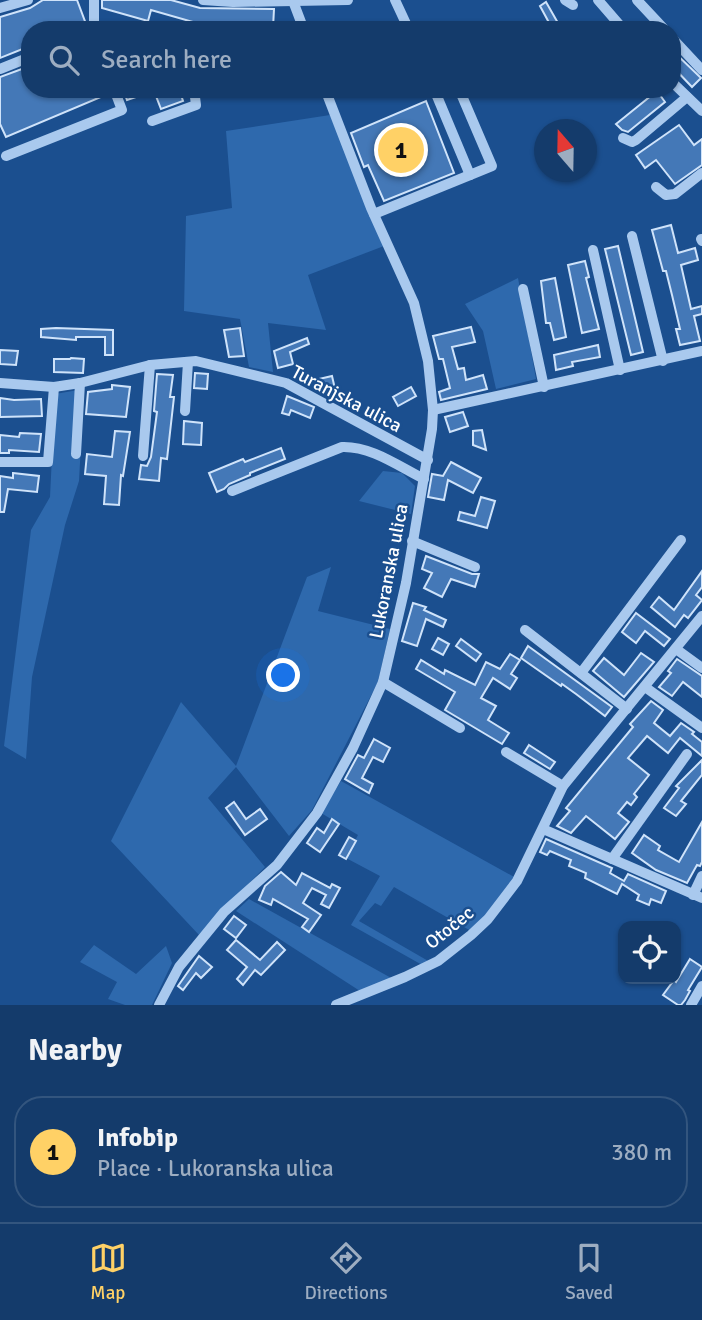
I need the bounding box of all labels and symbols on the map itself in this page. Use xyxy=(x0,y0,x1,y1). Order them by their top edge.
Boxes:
north arrow xyxy=(534,119,597,182)
pin: 1 xyxy=(378,124,424,176)
street label: Turanjska ulica xyxy=(287,360,406,438)
street label: Lukoranska ulica xyxy=(364,502,414,641)
your location xyxy=(266,658,300,692)
street label: Otočec xyxy=(420,901,479,955)

